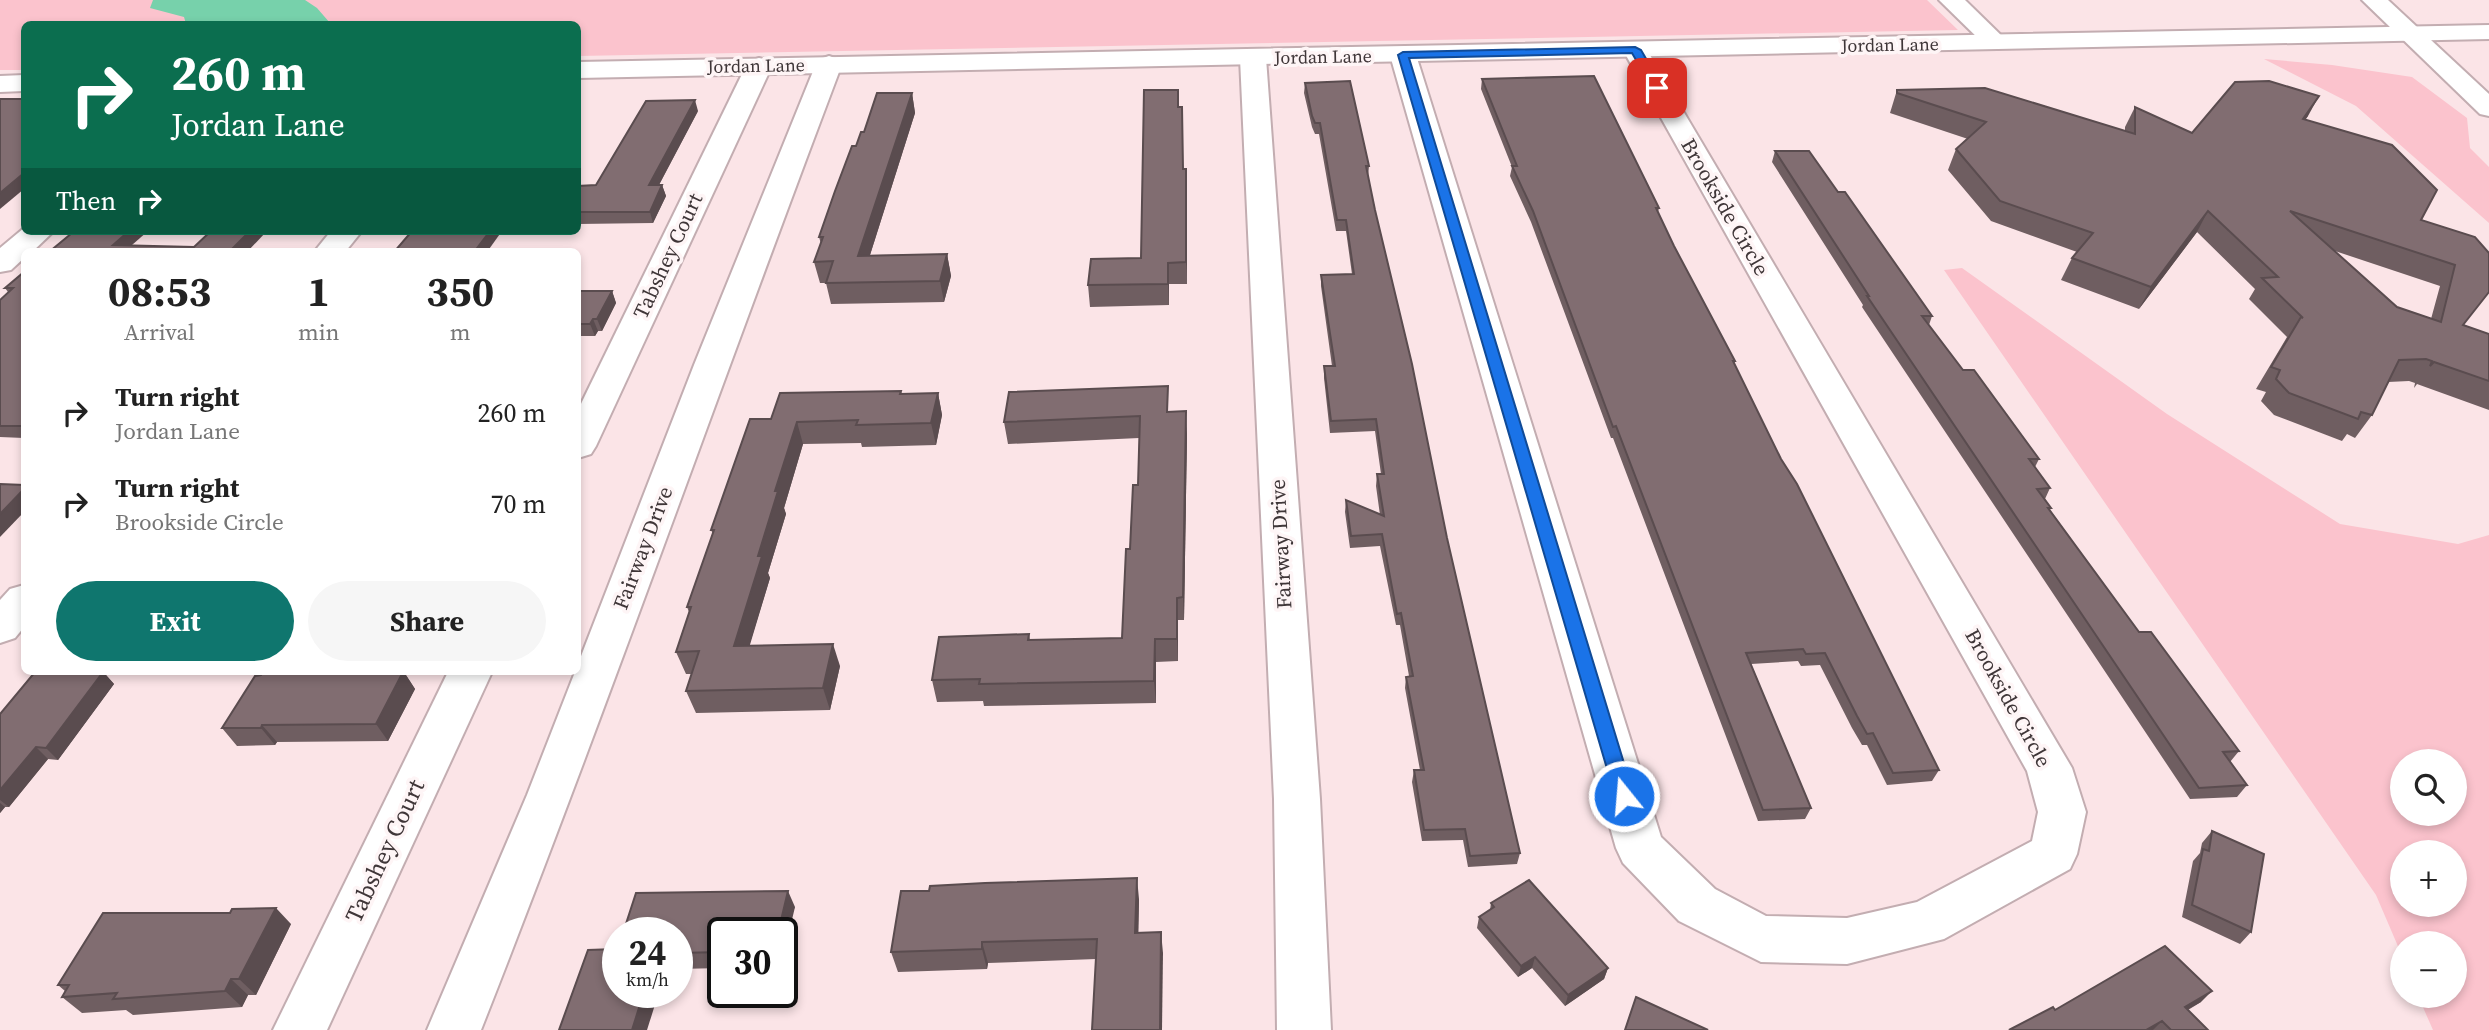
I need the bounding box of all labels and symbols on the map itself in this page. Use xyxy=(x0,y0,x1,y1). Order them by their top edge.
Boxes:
street label: Jordan Lane xyxy=(1840,31,1939,58)
street label: Jordan Lane xyxy=(1273,43,1372,70)
street label: Jordan Lane xyxy=(706,52,805,79)
pin xyxy=(1627,58,1687,118)
street label: Brookside Circle xyxy=(1674,133,1777,281)
street label: Tabshey Court xyxy=(626,188,709,323)
street label: Fairway Drive xyxy=(1263,478,1298,610)
street label: Fairway Drive xyxy=(606,482,679,614)
street label: Brookside Circle xyxy=(1958,623,2058,772)
position arrow xyxy=(1587,759,1661,833)
street label: Tabshey Court xyxy=(337,774,432,928)
speed limit sign: 30 xyxy=(707,917,798,1008)

